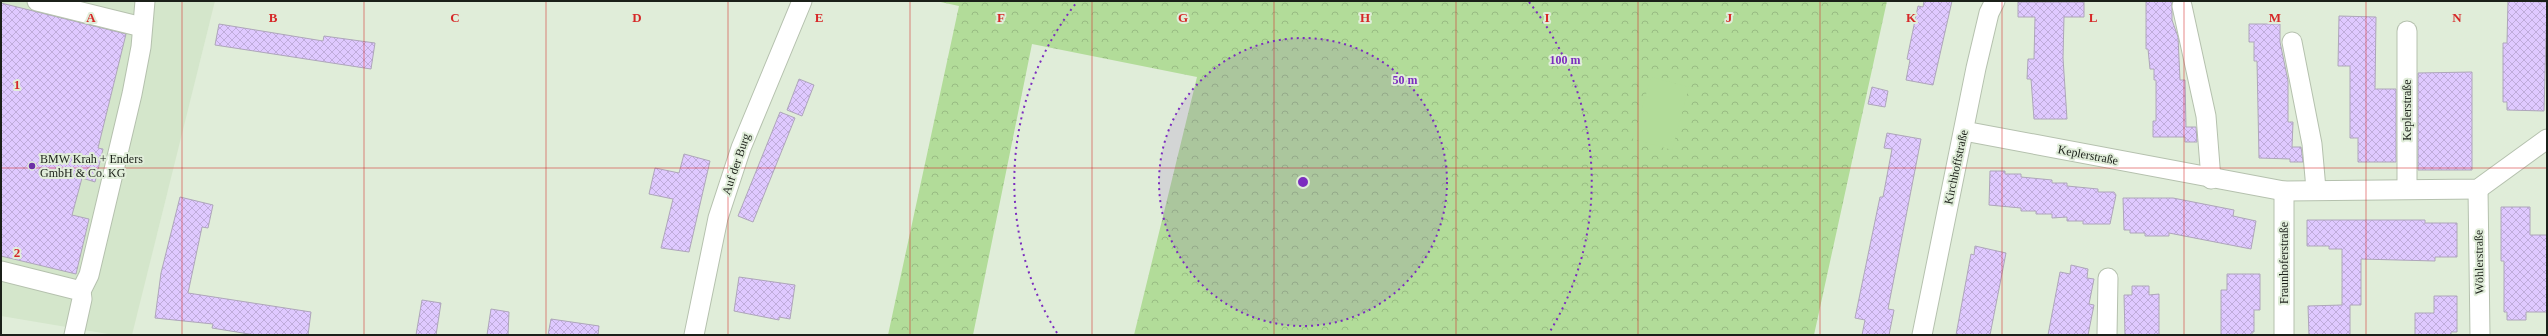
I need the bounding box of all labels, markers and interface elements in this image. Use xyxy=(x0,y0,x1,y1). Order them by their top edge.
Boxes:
text: A xyxy=(86,10,96,25)
text: B xyxy=(269,10,278,25)
text: C xyxy=(450,10,460,25)
text: D xyxy=(632,10,642,25)
text: E xyxy=(815,10,823,25)
text: F xyxy=(997,10,1005,25)
text: G xyxy=(1178,10,1188,25)
text: H xyxy=(1360,10,1370,25)
text: I xyxy=(1544,10,1550,25)
text: J xyxy=(1726,10,1733,25)
text: K xyxy=(1906,10,1917,25)
text: L xyxy=(2089,10,2098,25)
text: M xyxy=(2269,10,2281,25)
text: N xyxy=(2452,10,2462,25)
text: 100 m xyxy=(1550,53,1581,67)
text: 50 m xyxy=(1393,73,1418,87)
text: 1 xyxy=(14,77,20,92)
street label: Keplerstraße xyxy=(2400,79,2414,141)
street label: Kirchhoffstraße xyxy=(1941,128,1971,206)
street label: Auf der Burg xyxy=(719,132,753,196)
street label: Keplerstraße xyxy=(2057,142,2119,168)
place label: BMW Krah + Enders GmbH & Co. KG xyxy=(40,152,143,180)
marker: BMW Krah + Enders GmbH & Co. KG xyxy=(27,161,37,171)
centre of rings xyxy=(1296,175,1310,189)
street label: Fraunhoferstraße xyxy=(2277,222,2291,304)
street label: Wöhlerstraße xyxy=(2471,230,2487,294)
text: 2 xyxy=(14,245,20,260)

